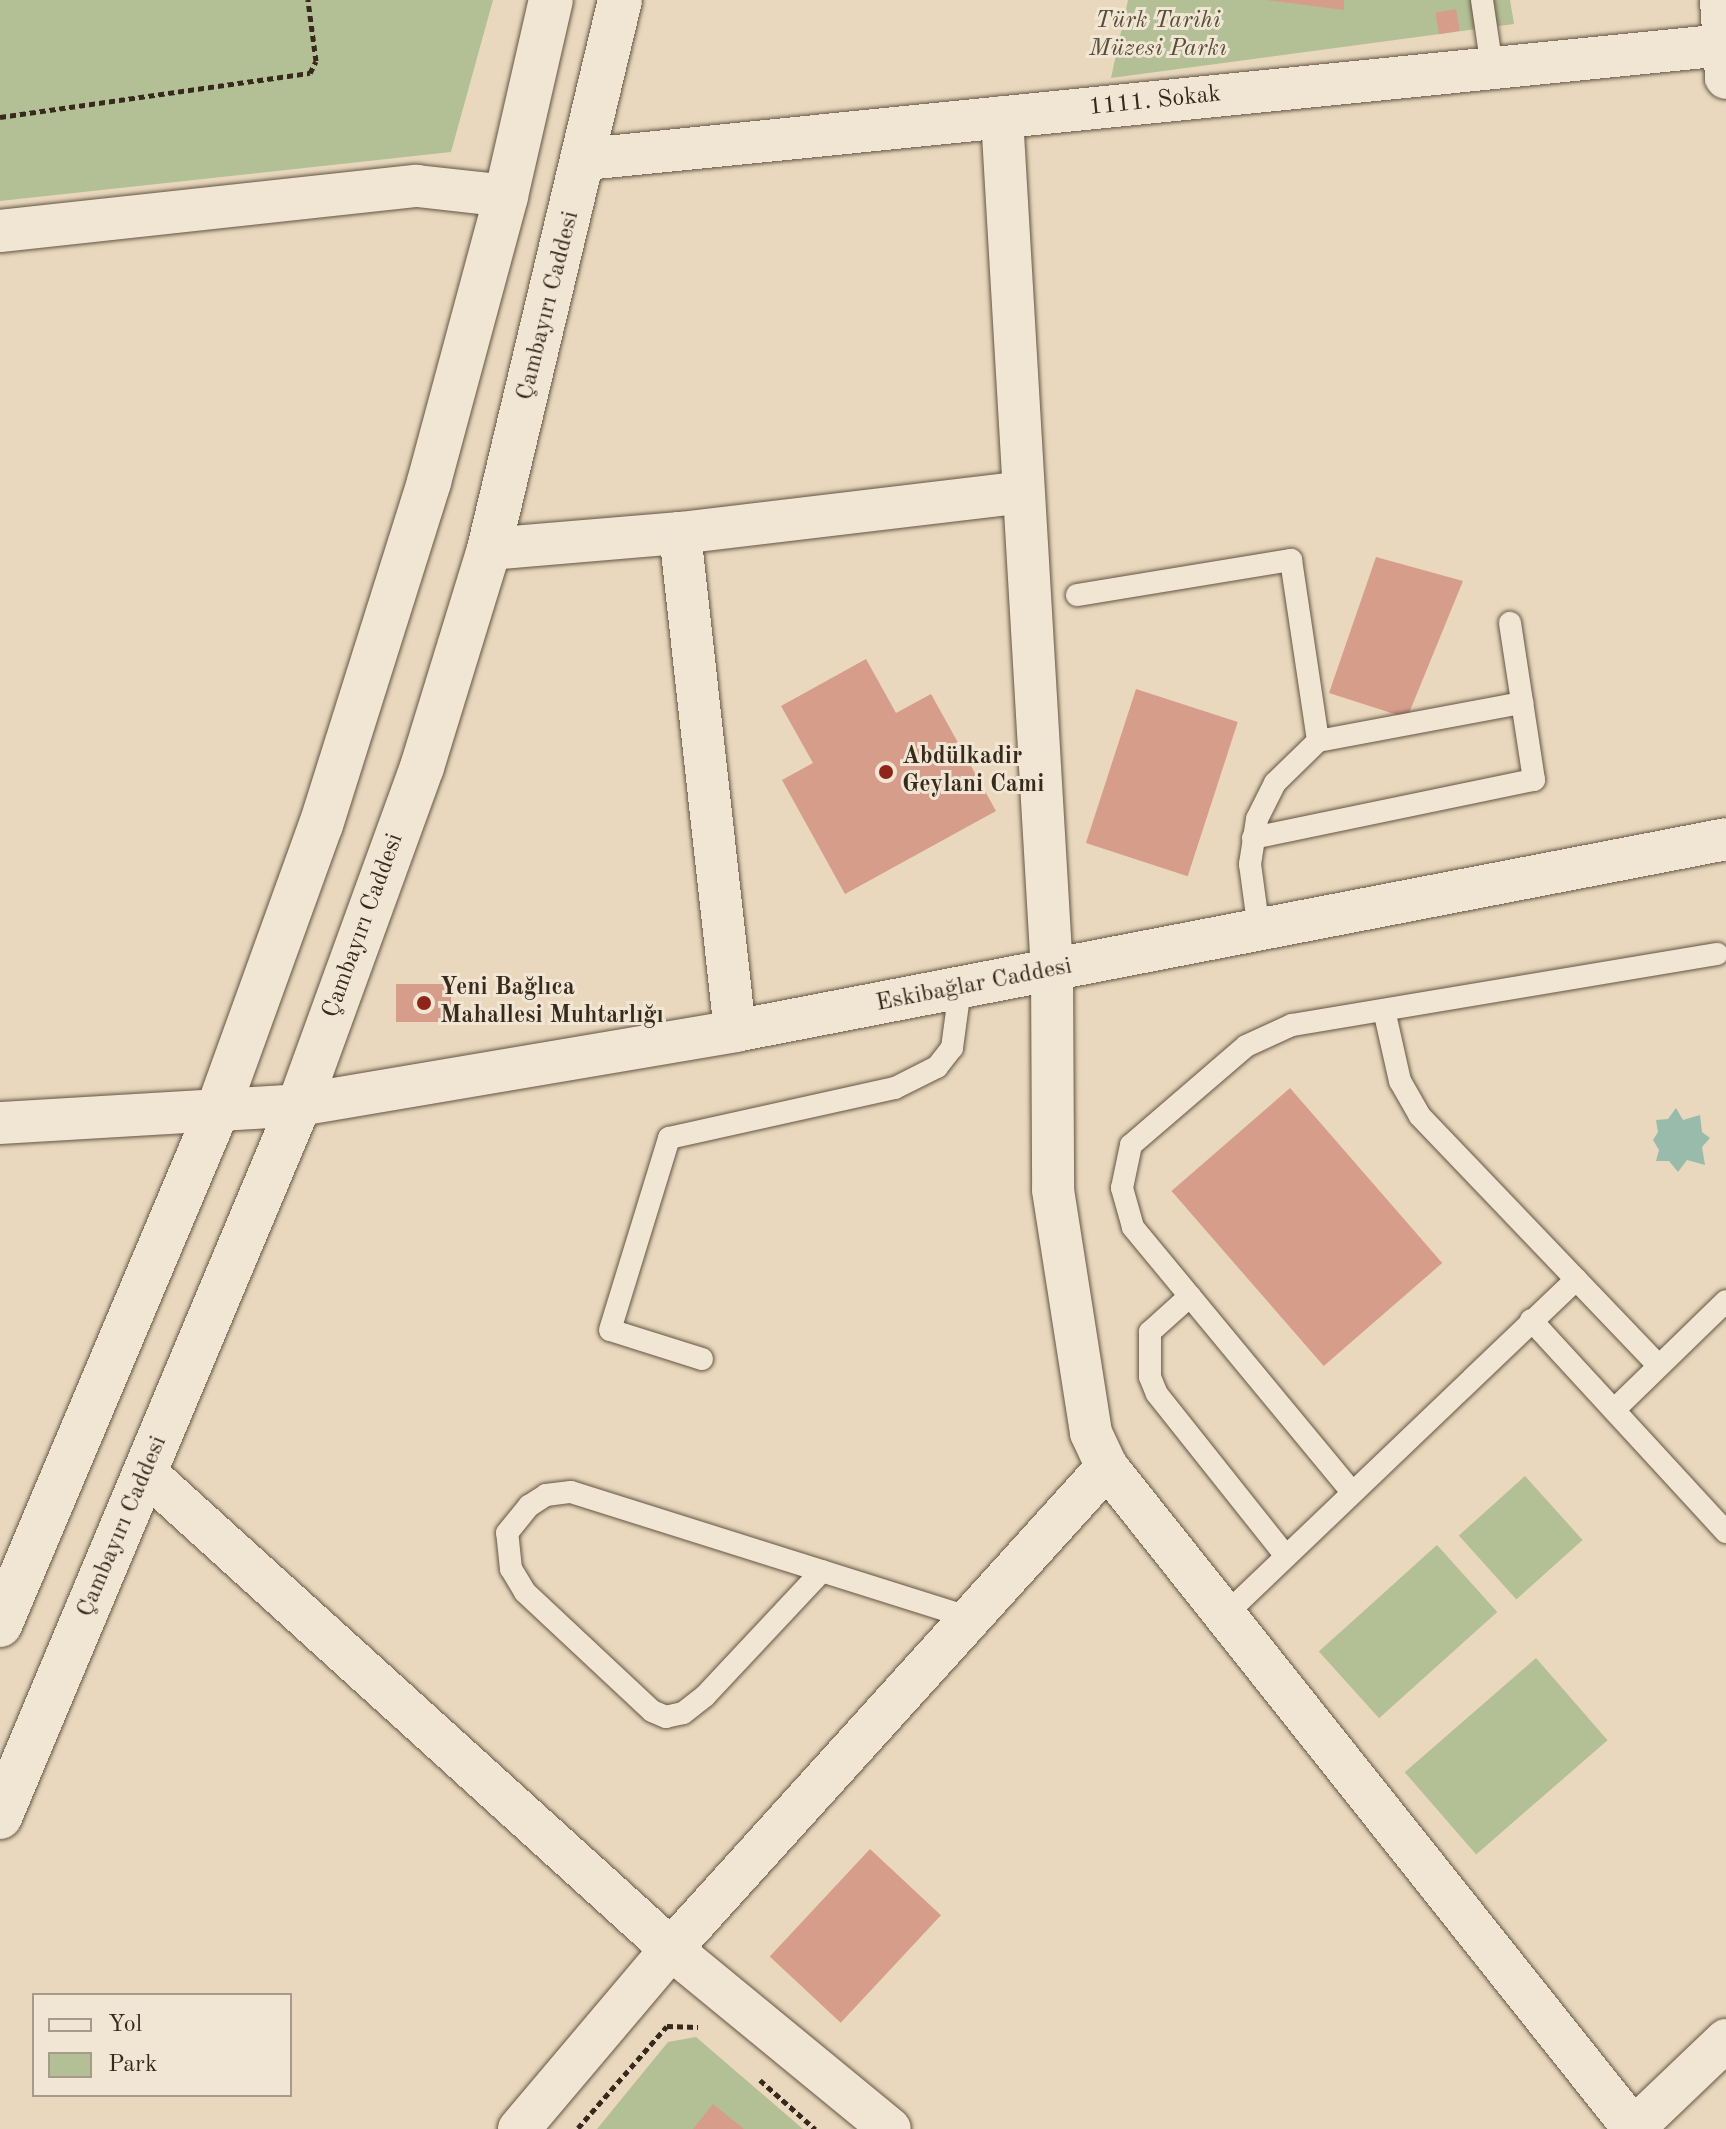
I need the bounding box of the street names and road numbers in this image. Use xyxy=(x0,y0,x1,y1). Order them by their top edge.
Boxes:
street label: 1111. Sokak xyxy=(1087,81,1223,123)
street label: Çambayırı Caddesi xyxy=(512,208,586,404)
street label: Çambayırı Caddesi xyxy=(317,830,411,1022)
street label: Eskibağlar Caddesi xyxy=(874,953,1074,1019)
street label: Çambayırı Caddesi xyxy=(72,1432,174,1622)

